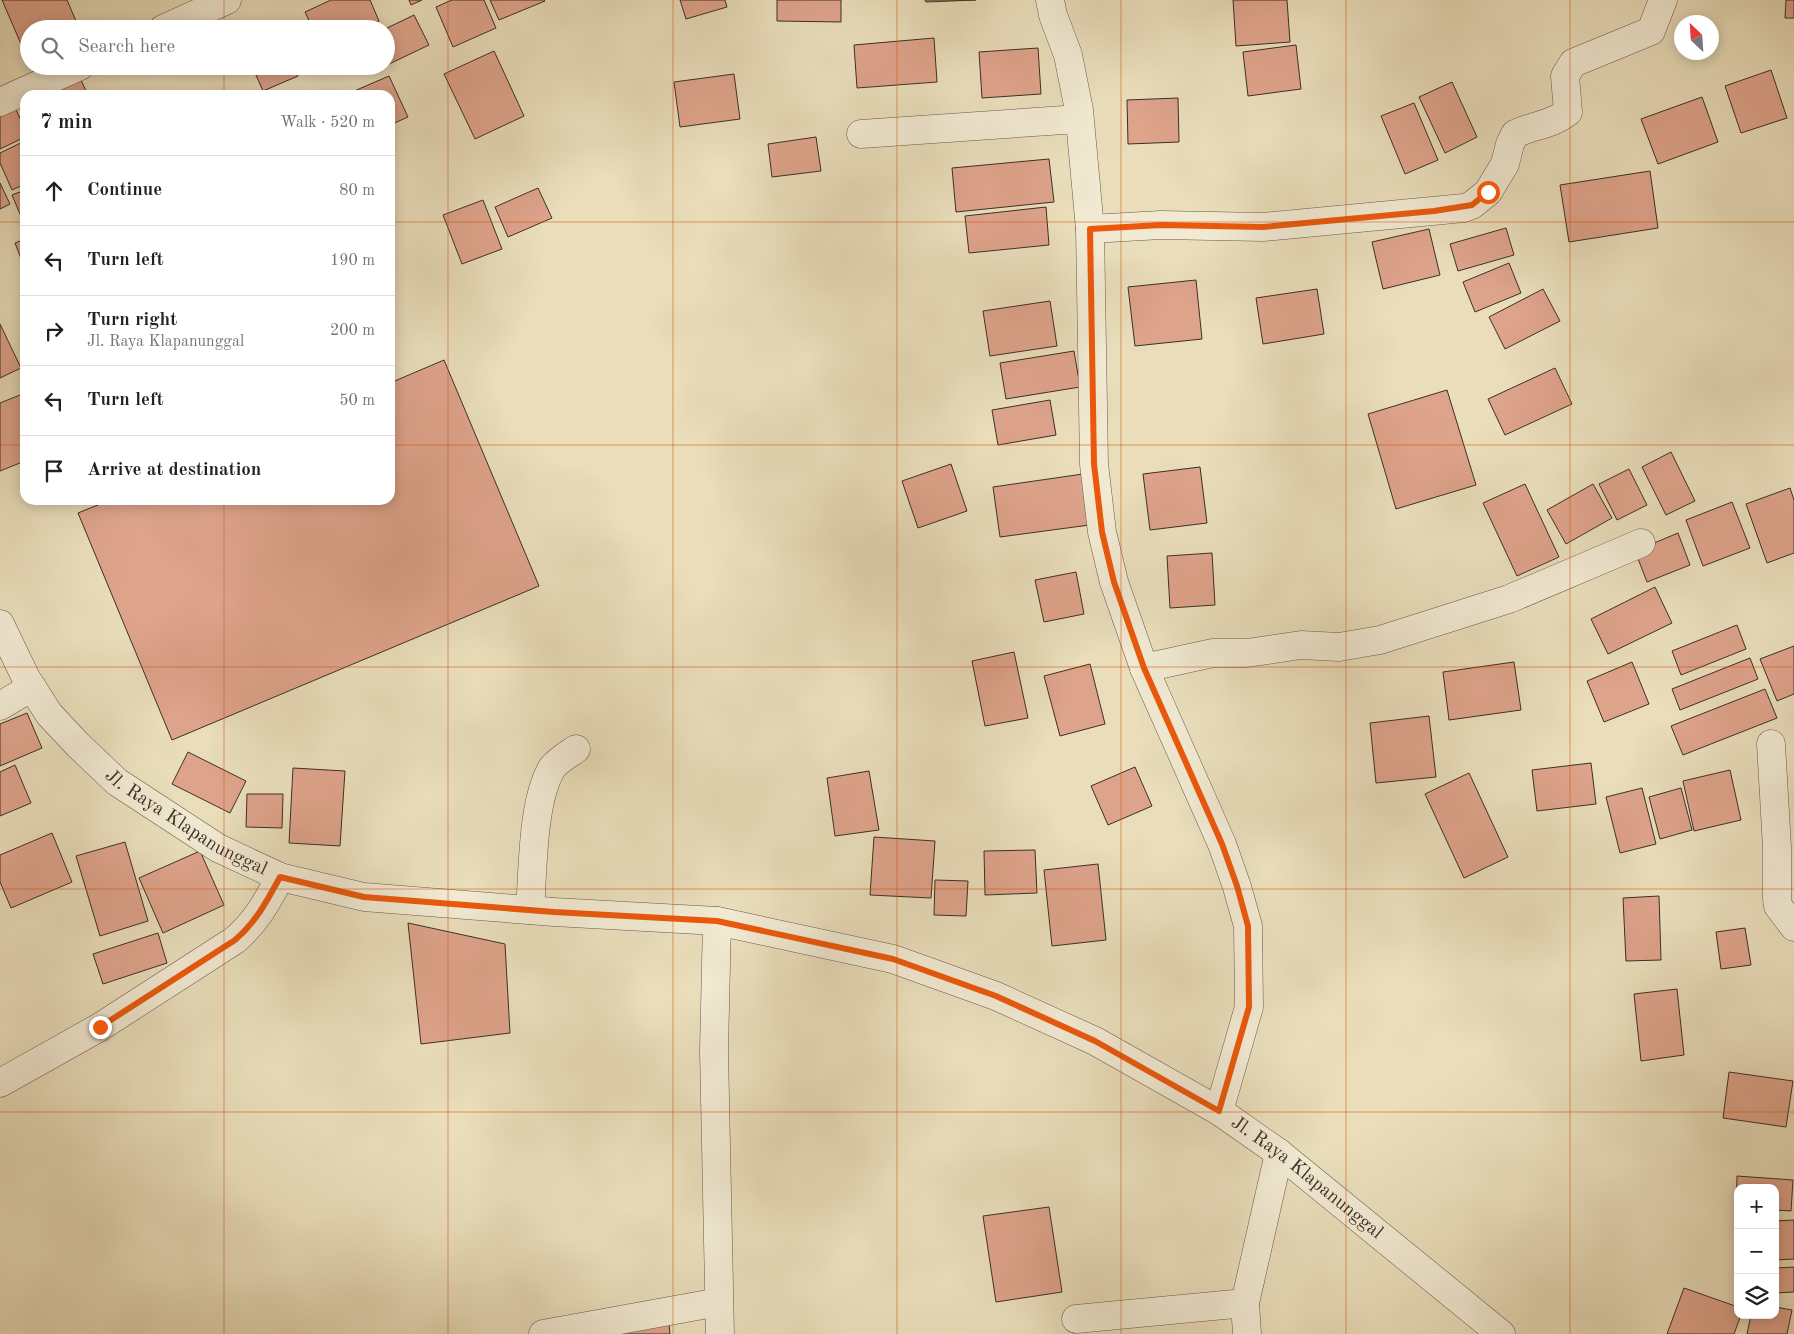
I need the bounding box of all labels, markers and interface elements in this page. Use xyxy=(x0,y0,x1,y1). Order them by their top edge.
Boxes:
north arrow xyxy=(1674,15,1719,60)
search box xyxy=(20,20,395,75)
icon: search xyxy=(38,34,66,62)
text: Search here xyxy=(78,38,175,57)
text: 7 min xyxy=(40,112,93,133)
text: Walk · 520 m xyxy=(280,115,375,131)
icon: ahead xyxy=(40,177,68,205)
text: Continue xyxy=(87,181,162,200)
route start xyxy=(1477,181,1500,204)
text: 80 m xyxy=(339,183,375,199)
icon: left xyxy=(40,247,68,275)
text: Turn left xyxy=(87,251,164,270)
text: 190 m xyxy=(330,253,375,269)
text: Turn right xyxy=(87,311,177,330)
icon: right xyxy=(40,317,68,345)
text: 200 m xyxy=(330,323,375,339)
text: Jl. Raya Klapanunggal xyxy=(87,334,244,350)
icon: left xyxy=(40,387,68,415)
text: Turn left xyxy=(87,391,164,410)
text: 50 m xyxy=(339,393,375,409)
icon: arrive xyxy=(40,457,68,485)
text: Arrive at destination xyxy=(87,461,261,480)
street label: Jl. Raya Klapanunggal xyxy=(101,766,270,879)
route end xyxy=(89,1016,112,1039)
street label: Jl. Raya Klapanunggal xyxy=(1227,1113,1386,1243)
map controls xyxy=(1734,1184,1779,1319)
button: + xyxy=(1734,1184,1779,1229)
button: − xyxy=(1734,1229,1779,1274)
button: layers xyxy=(1734,1274,1779,1319)

